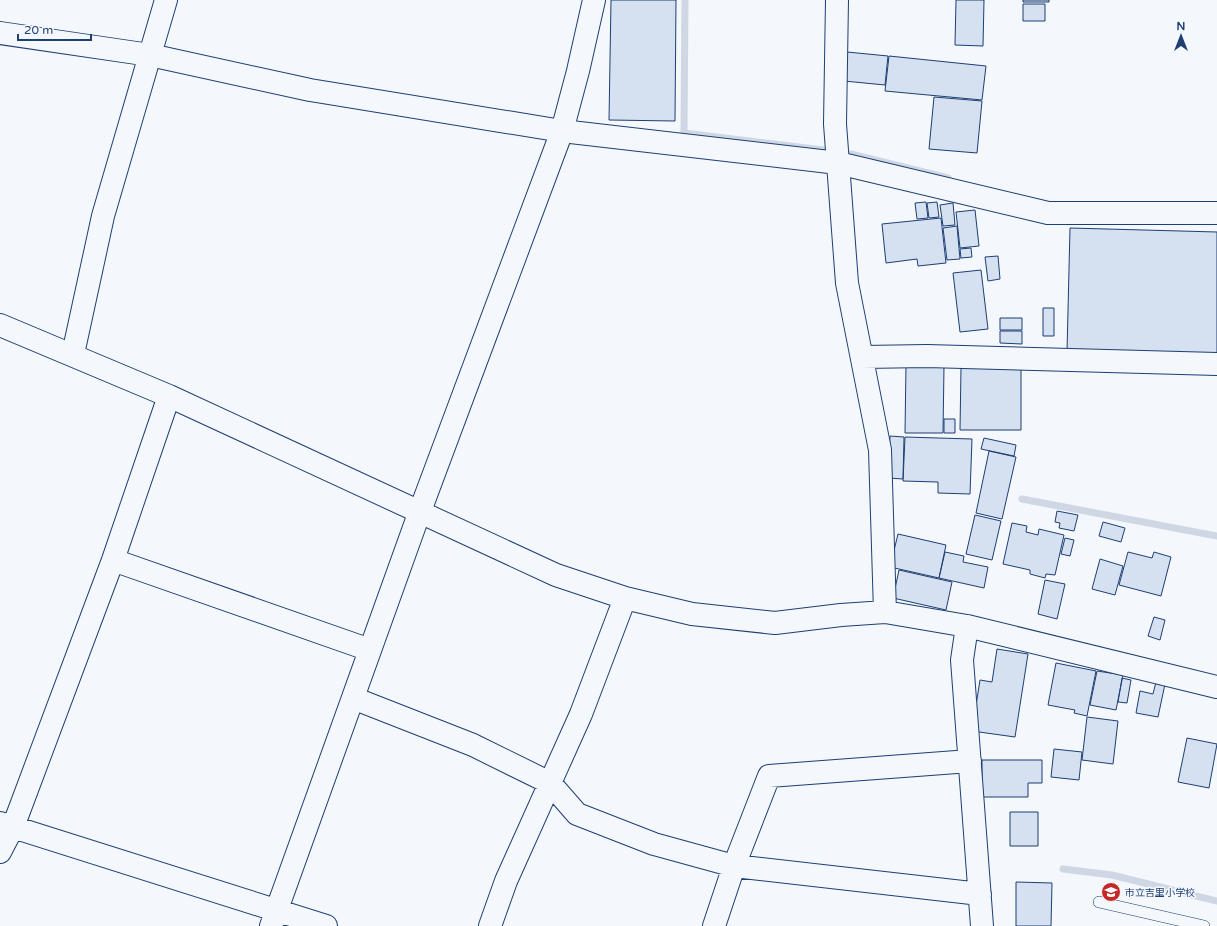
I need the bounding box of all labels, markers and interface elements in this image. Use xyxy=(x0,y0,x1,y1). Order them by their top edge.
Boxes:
scale bar xyxy=(18,16,91,42)
north arrow xyxy=(1161,16,1201,56)
text: N xyxy=(1177,20,1185,33)
text: 20 m xyxy=(24,23,53,37)
school or university icon: 市立吉里小学校 xyxy=(1100,881,1122,903)
place label: 市立吉里小学校 xyxy=(1125,887,1195,899)

